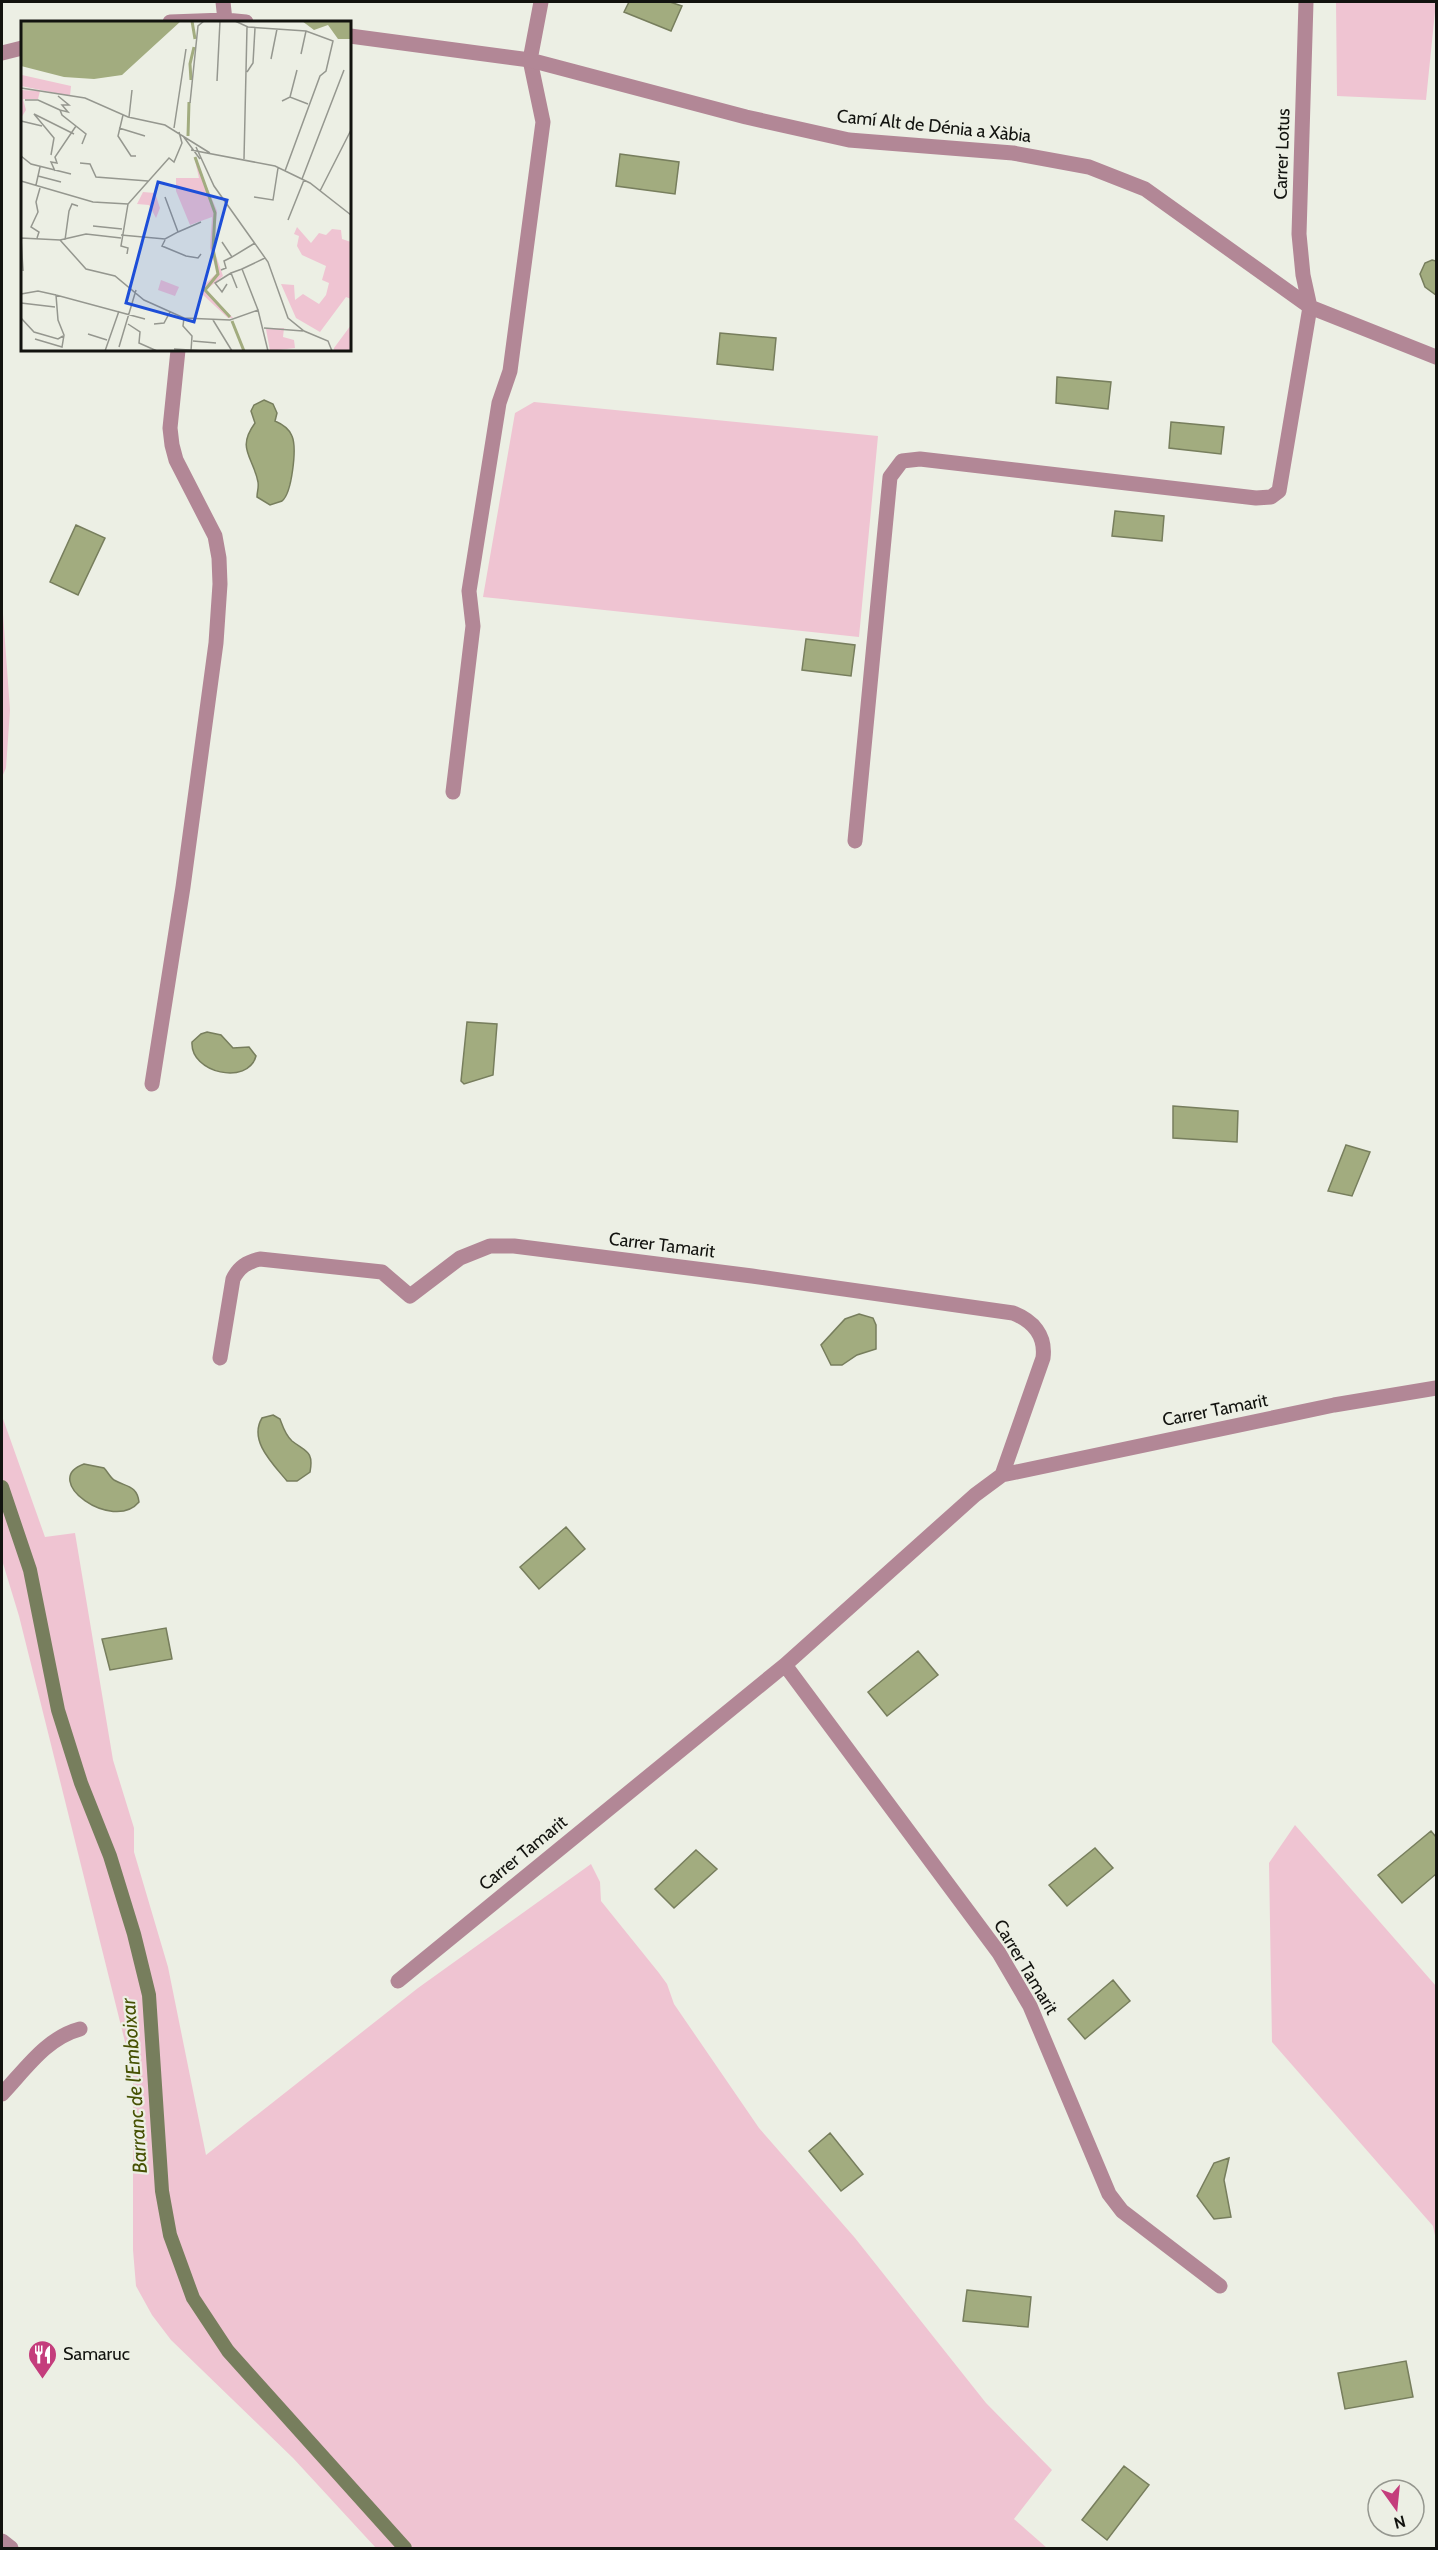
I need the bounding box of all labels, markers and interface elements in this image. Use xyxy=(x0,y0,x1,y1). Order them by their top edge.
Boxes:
inset map xyxy=(21,21,351,351)
street label: Camí Alt de Dénia a Xàbia xyxy=(836,105,1033,147)
street label: Carrer Lotus xyxy=(1269,108,1295,200)
street label: Carrer Tamarit xyxy=(608,1228,716,1262)
street label: Carrer Tamarit xyxy=(1160,1389,1270,1431)
street label: Carrer Tamarit xyxy=(475,1811,571,1895)
street label: Carrer Tamarit xyxy=(989,1915,1063,2019)
water label: Barranc de l'Emboixar xyxy=(116,1997,152,2174)
restaurant icon: Samaruc xyxy=(26,2338,58,2380)
place label: Samaruc xyxy=(63,2343,130,2365)
north arrow xyxy=(1366,2478,1426,2538)
text: N xyxy=(1392,2511,1408,2533)

